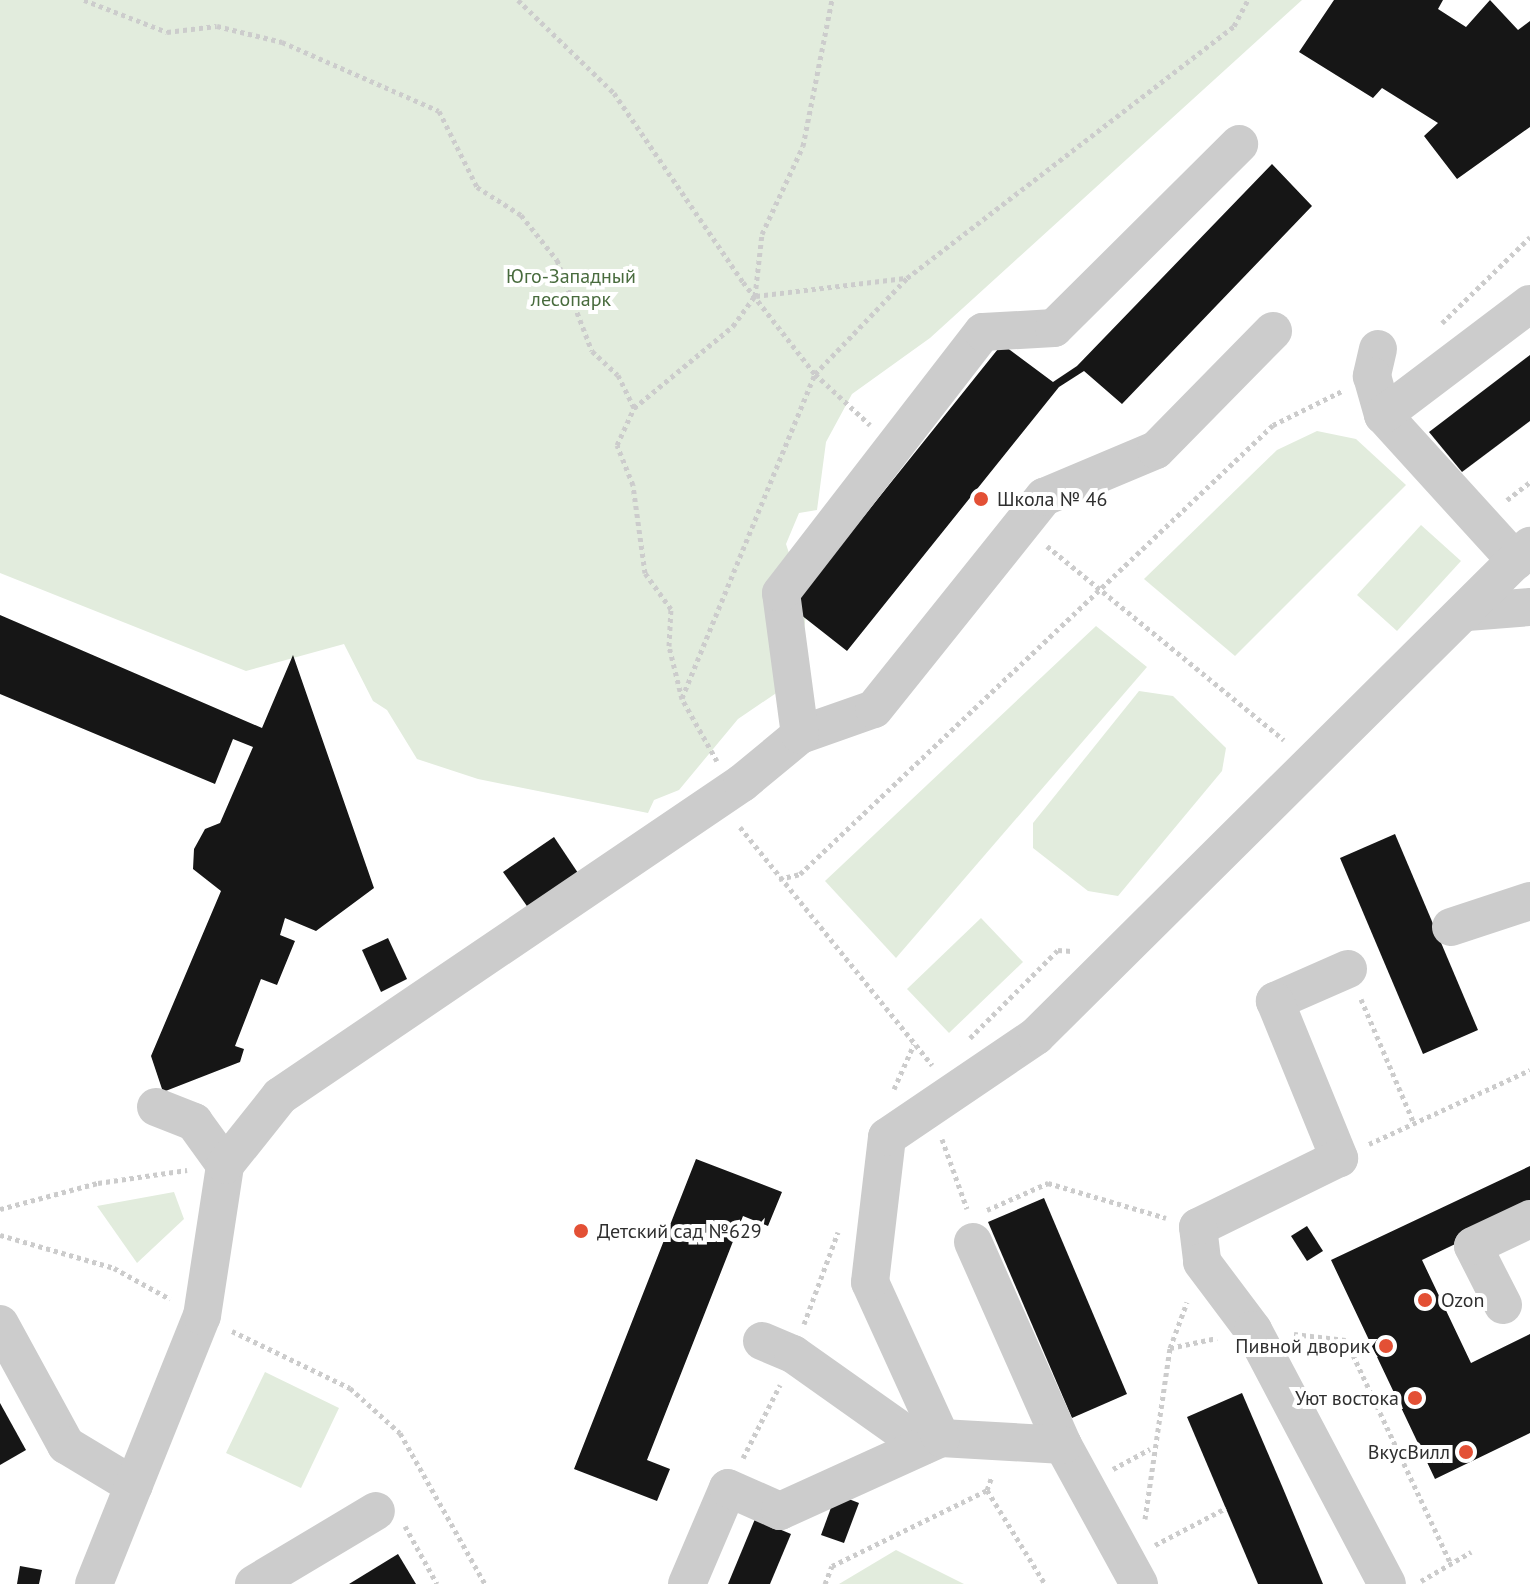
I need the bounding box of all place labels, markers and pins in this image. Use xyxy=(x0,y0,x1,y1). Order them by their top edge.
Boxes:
place label: Школа № 46 xyxy=(997,487,1107,511)
marker: Школа № 46 xyxy=(972,490,990,508)
place label: Детский сад №629 xyxy=(597,1219,762,1243)
marker: Детский сад №629 xyxy=(572,1222,590,1240)
place label: Ozon xyxy=(1441,1288,1484,1312)
marker: Ozon xyxy=(1416,1291,1434,1309)
place label: Пивной дворик xyxy=(1235,1334,1370,1358)
marker: Пивной дворик xyxy=(1377,1337,1395,1355)
place label: Уют востока xyxy=(1294,1386,1399,1410)
marker: Уют востока xyxy=(1406,1389,1424,1407)
place label: ВкусВилл xyxy=(1368,1440,1450,1464)
marker: ВкусВилл xyxy=(1457,1443,1475,1461)

